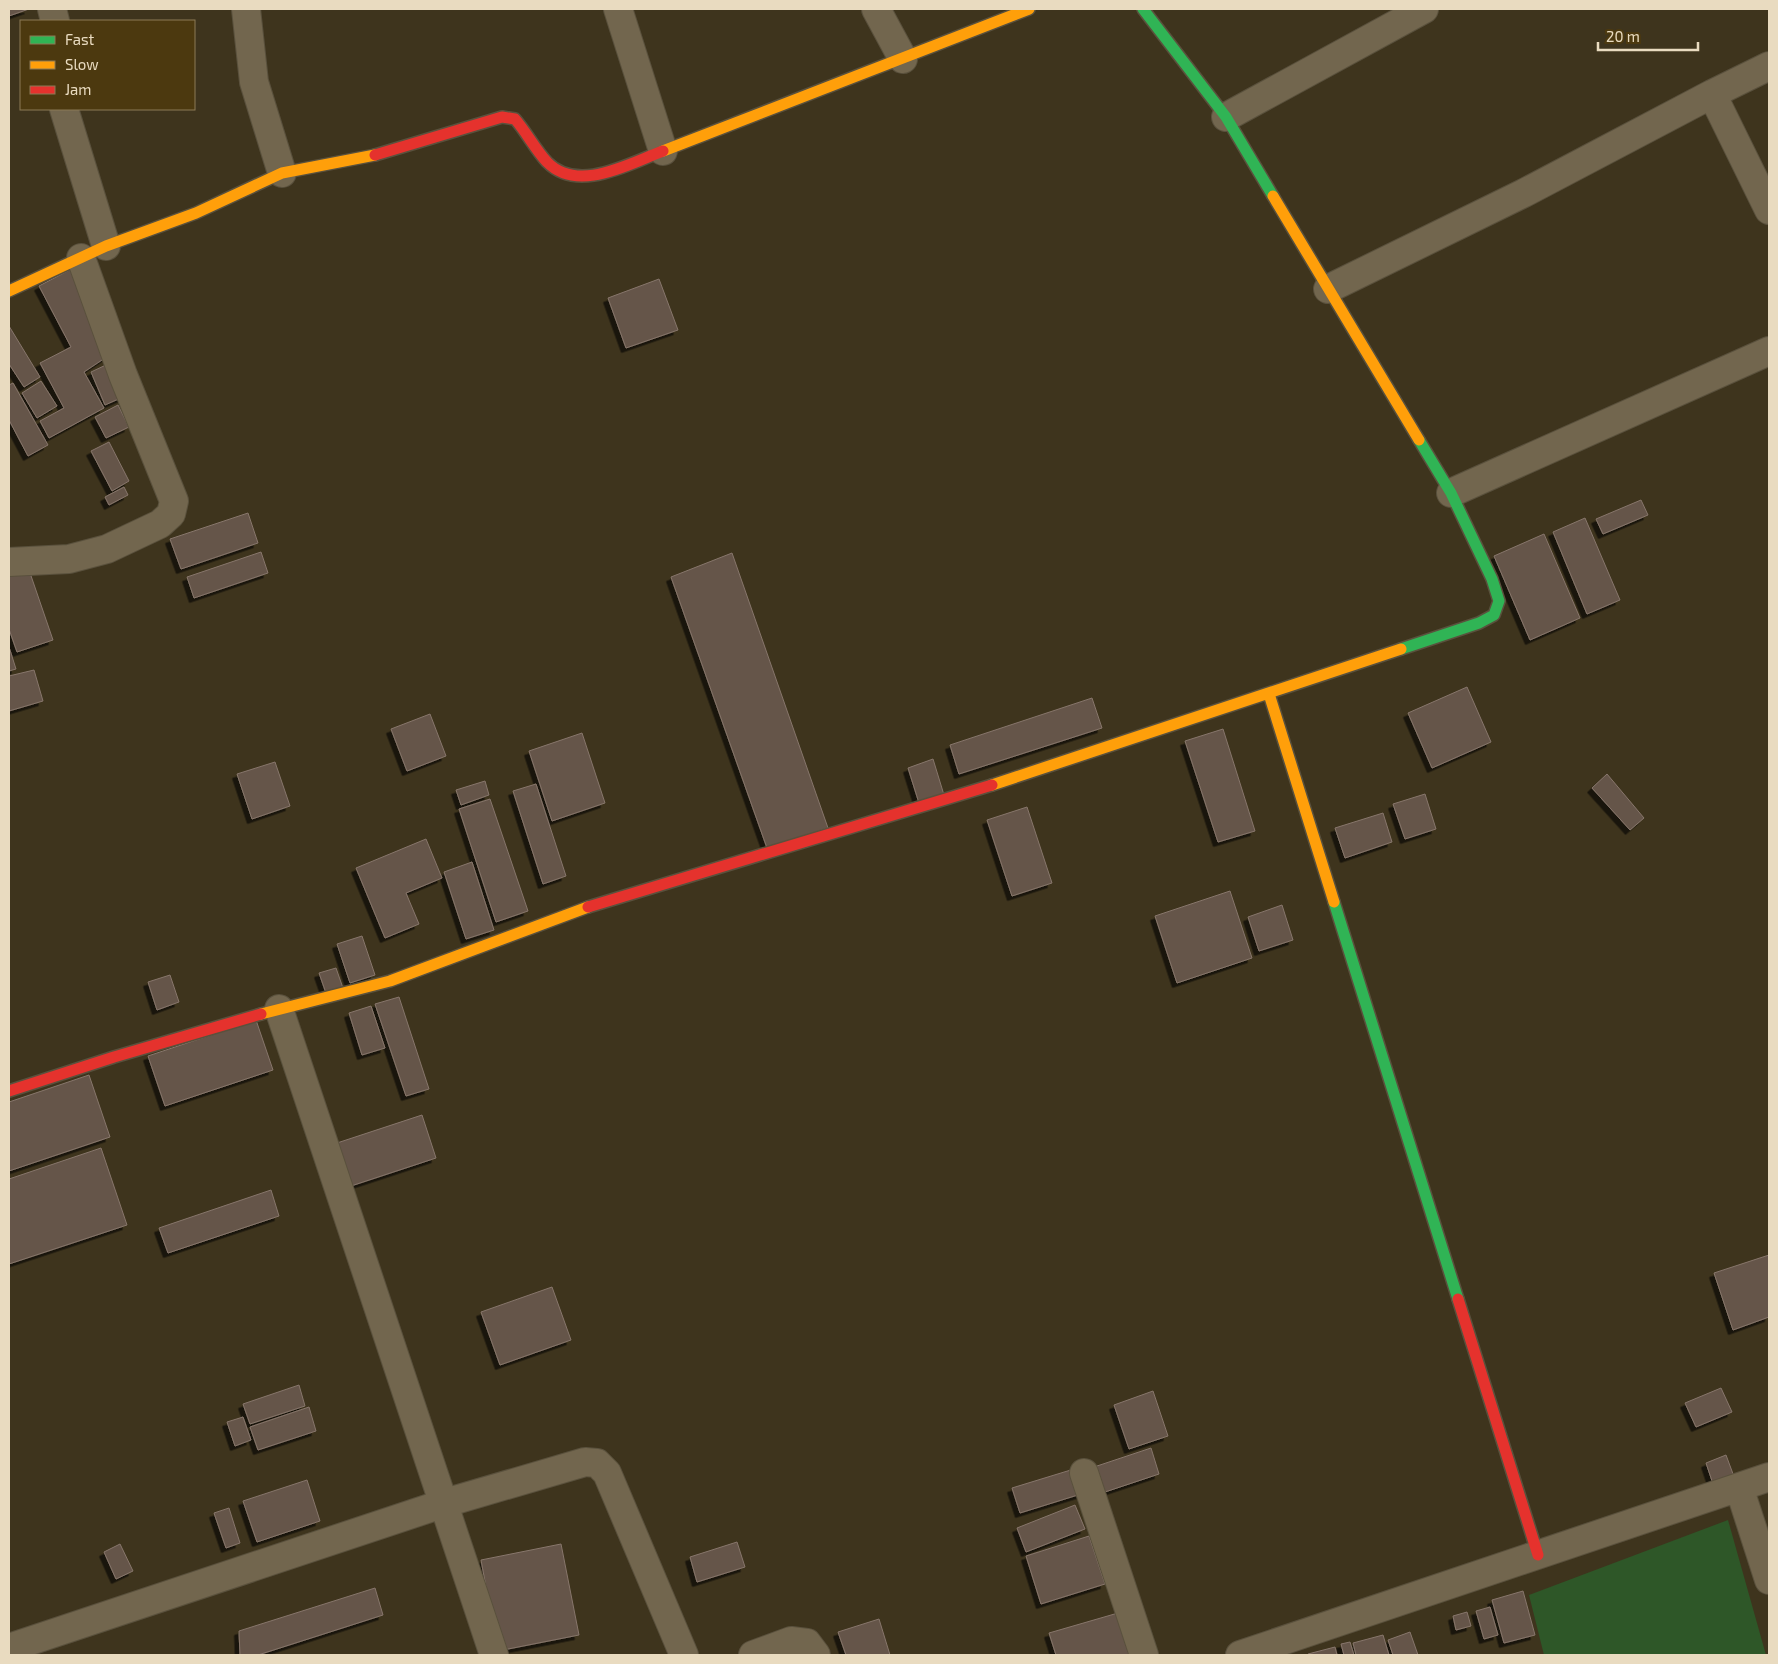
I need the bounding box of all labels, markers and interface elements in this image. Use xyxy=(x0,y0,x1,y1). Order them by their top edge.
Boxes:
legend xyxy=(20,20,195,110)
scale bar xyxy=(1598,20,1698,52)
text: 20 m xyxy=(1606,27,1640,45)
text: Fast xyxy=(65,30,95,48)
text: Slow xyxy=(65,55,99,73)
text: Jam xyxy=(65,80,91,98)

